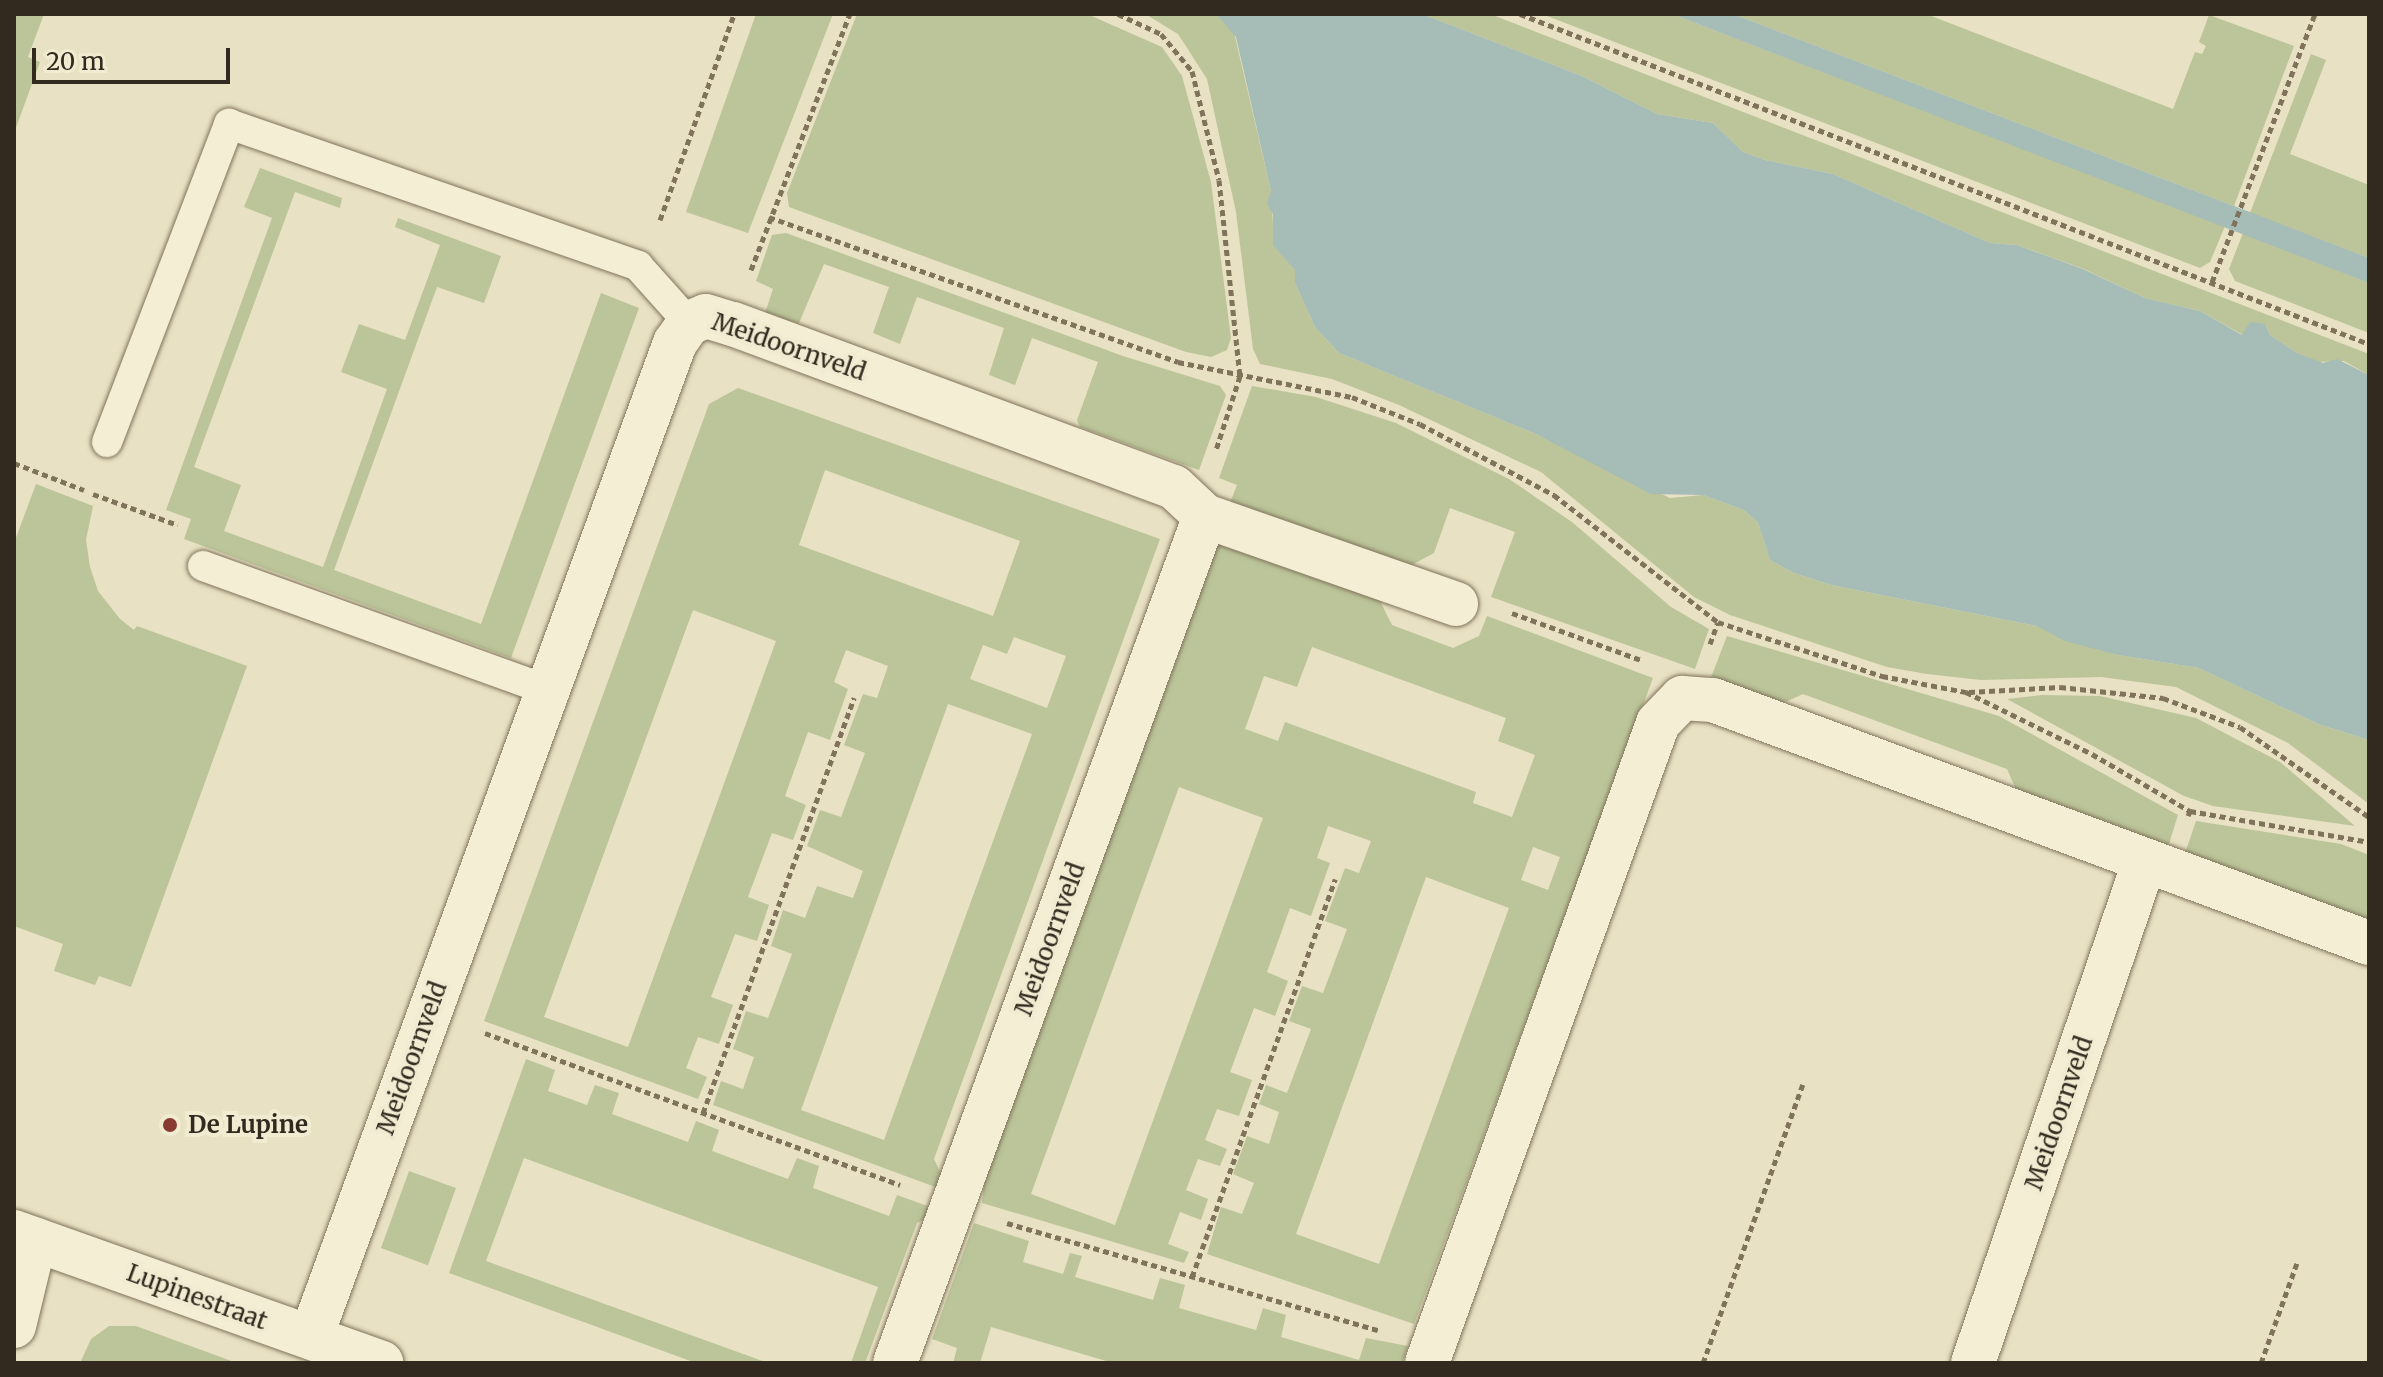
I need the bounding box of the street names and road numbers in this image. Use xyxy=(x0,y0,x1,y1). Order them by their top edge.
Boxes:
street label: Meidoornveld xyxy=(708,307,870,387)
street label: Meidoornveld xyxy=(1009,859,1091,1019)
street label: Meidoornveld xyxy=(371,978,453,1138)
street label: Meidoornveld xyxy=(2019,1032,2099,1194)
street label: Lupinestraat xyxy=(123,1258,271,1336)

